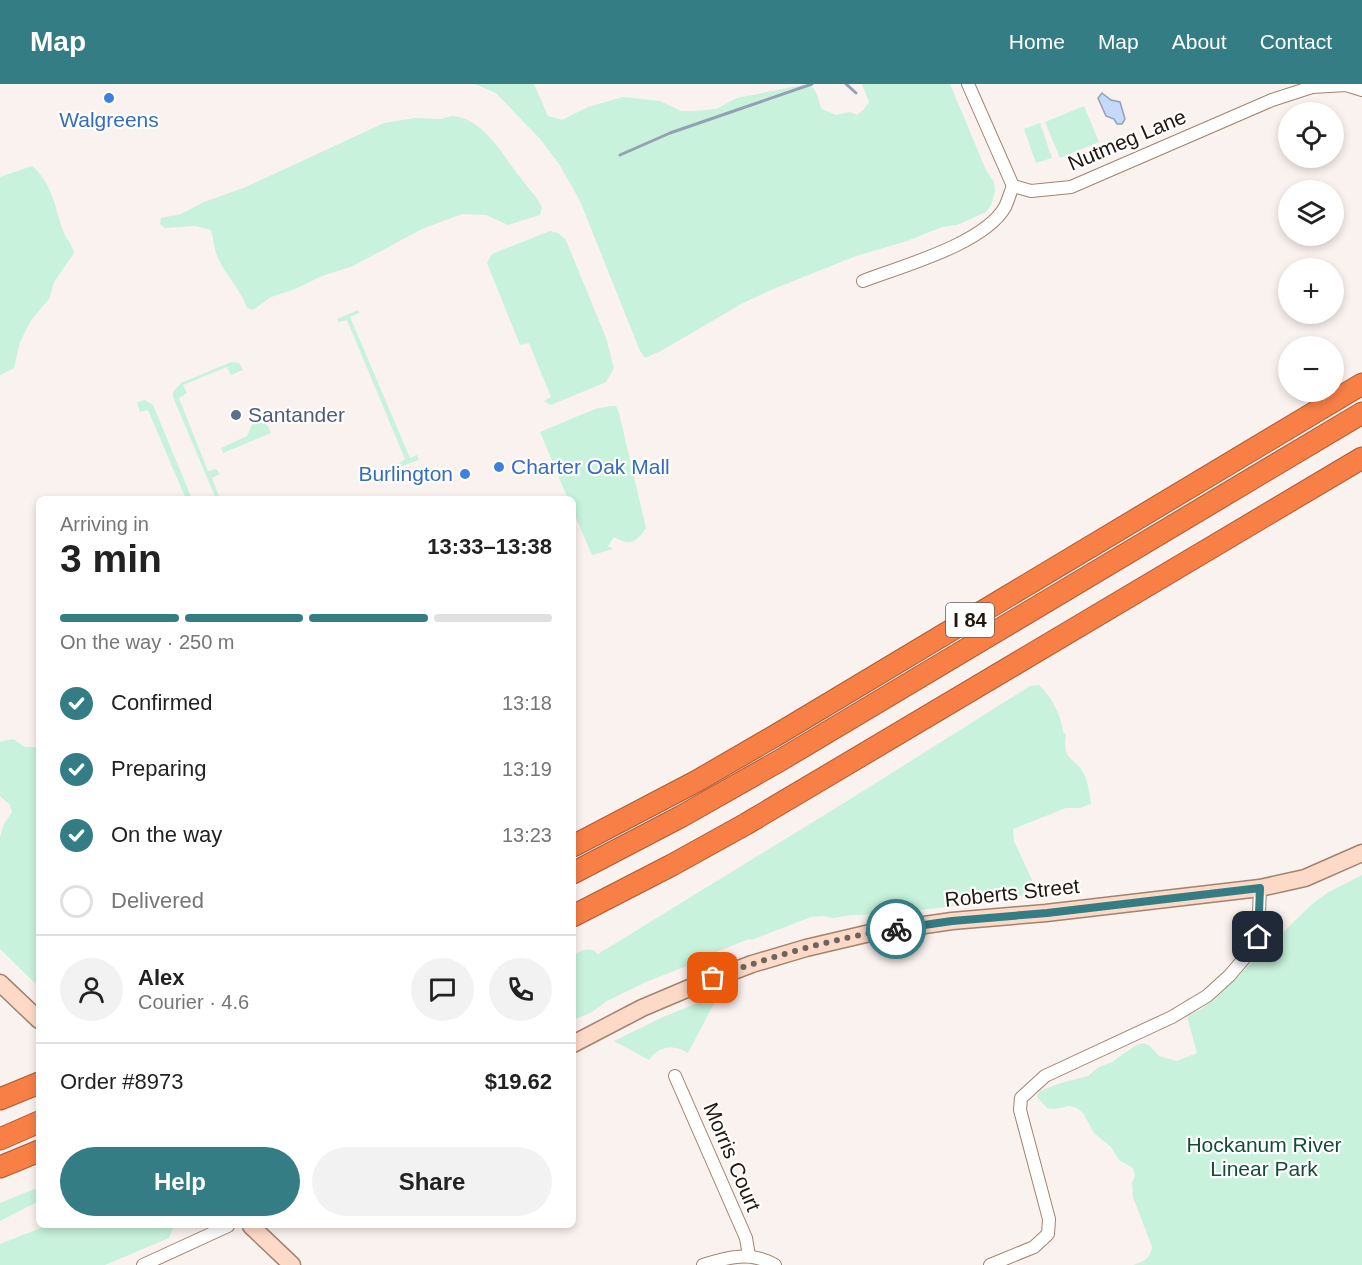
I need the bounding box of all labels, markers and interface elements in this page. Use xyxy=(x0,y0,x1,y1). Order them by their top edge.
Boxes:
text: Map xyxy=(30,26,86,57)
text: Home xyxy=(1009,30,1065,53)
text: Map xyxy=(1098,30,1139,53)
text: About xyxy=(1172,30,1227,53)
text: Contact xyxy=(1260,30,1332,53)
marker: Walgreens xyxy=(102,91,116,105)
map controls xyxy=(1278,102,1344,402)
button: locate xyxy=(1278,102,1344,168)
street label: Nutmeg Lane xyxy=(1064,104,1189,175)
place label: Walgreens xyxy=(59,108,159,131)
button: layers xyxy=(1278,180,1344,246)
button: + xyxy=(1278,258,1344,324)
button: − xyxy=(1278,336,1344,402)
place label: Santander xyxy=(248,403,345,426)
marker: Santander xyxy=(229,408,243,422)
place label: Charter Oak Mall xyxy=(511,455,670,478)
marker: Charter Oak Mall xyxy=(492,460,506,474)
place label: Burlington xyxy=(358,462,453,485)
marker: Burlington xyxy=(458,467,472,481)
text: Arriving in xyxy=(60,513,149,535)
text: 13:33–13:38 xyxy=(427,534,552,559)
text: 3 min xyxy=(60,537,162,580)
road number: I 84 xyxy=(946,603,994,637)
text: On the way · 250 m xyxy=(60,631,235,653)
icon: check xyxy=(60,687,93,720)
text: Confirmed xyxy=(111,690,212,715)
text: 13:18 xyxy=(502,692,552,714)
icon: check xyxy=(60,753,93,786)
text: Preparing xyxy=(111,756,206,781)
text: 13:19 xyxy=(502,758,552,780)
icon: check xyxy=(60,819,93,852)
text: On the way xyxy=(111,822,222,847)
text: 13:23 xyxy=(502,824,552,846)
street label: Roberts Street xyxy=(943,874,1081,911)
text: Delivered xyxy=(111,888,204,913)
courier xyxy=(866,899,926,959)
pin xyxy=(1232,911,1283,962)
icon: bike xyxy=(880,913,913,946)
icon: home xyxy=(1241,920,1274,953)
pin xyxy=(687,952,738,1003)
button: person xyxy=(60,958,123,1021)
button: chat xyxy=(411,958,474,1021)
button: phone xyxy=(489,958,552,1021)
icon: bag xyxy=(696,961,729,994)
text: Alex xyxy=(138,965,184,990)
text: Courier · 4.6 xyxy=(138,991,249,1013)
text: Order #8973 xyxy=(60,1069,184,1094)
text: $19.62 xyxy=(485,1069,552,1094)
street label: Morris Court xyxy=(699,1099,766,1215)
park label: Hockanum River Linear Park xyxy=(1186,1133,1342,1180)
button: Help xyxy=(60,1147,300,1216)
button: Share xyxy=(312,1147,552,1216)

